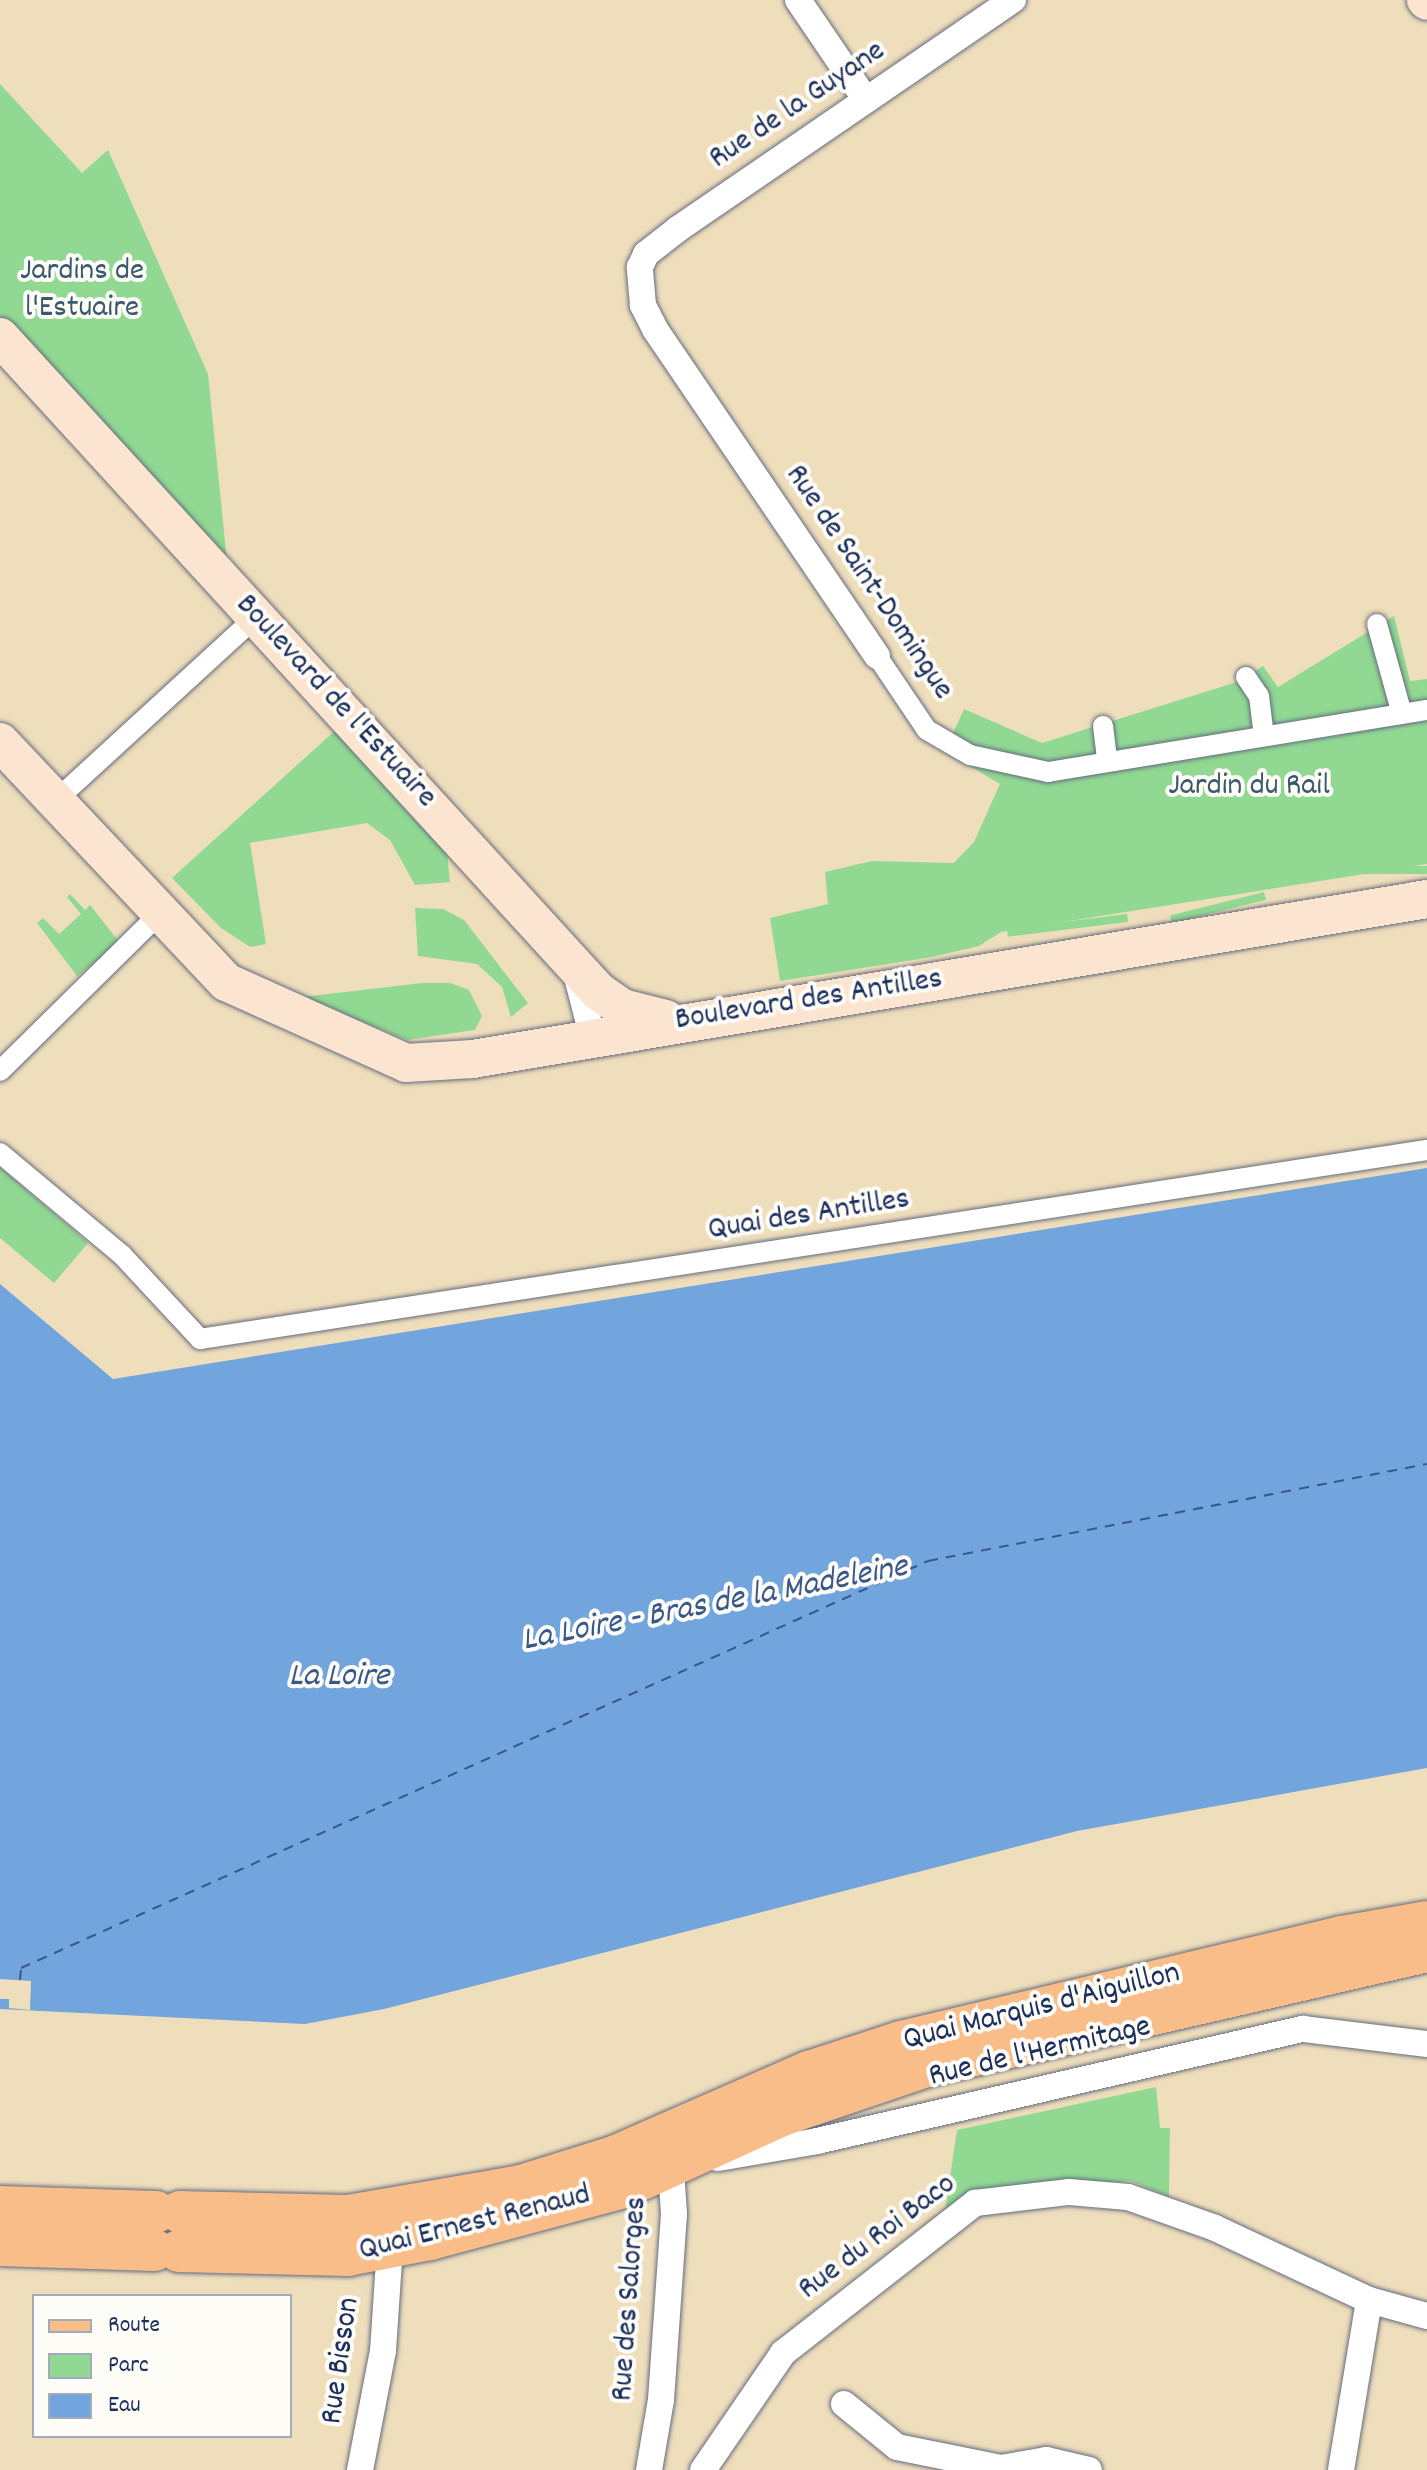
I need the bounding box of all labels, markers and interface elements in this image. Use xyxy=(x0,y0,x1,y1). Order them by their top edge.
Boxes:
street label: Rue de la Guyane xyxy=(703,33,893,179)
park label: Jardins de l'Estuaire xyxy=(20,254,144,329)
street label: Rue de Saint-Domingue xyxy=(775,458,961,708)
street label: Boulevard de l'Estuaire xyxy=(226,587,444,817)
park label: Jardin du Rail xyxy=(1168,768,1330,806)
street label: Boulevard des Antilles xyxy=(673,961,945,1041)
street label: Quai des Antilles xyxy=(706,1181,912,1251)
water label: La Loire - Bras de la Madeleine xyxy=(519,1548,911,1662)
water label: La Loire xyxy=(289,1658,389,1698)
street label: Quai Marquis d'Aiguillon xyxy=(900,1955,1184,2061)
street label: Rue de l'Hermitage xyxy=(925,2009,1155,2097)
street label: Rue du Roi Baco xyxy=(792,2166,964,2310)
street label: Quai Ernest Renaud xyxy=(355,2177,595,2271)
street label: Rue des Salorges xyxy=(605,2195,657,2403)
legend xyxy=(32,2294,292,2438)
street label: Rue Bisson xyxy=(314,2295,370,2427)
text: Route xyxy=(108,2309,160,2343)
text: Parc xyxy=(108,2349,149,2383)
text: Eau xyxy=(108,2389,141,2423)

